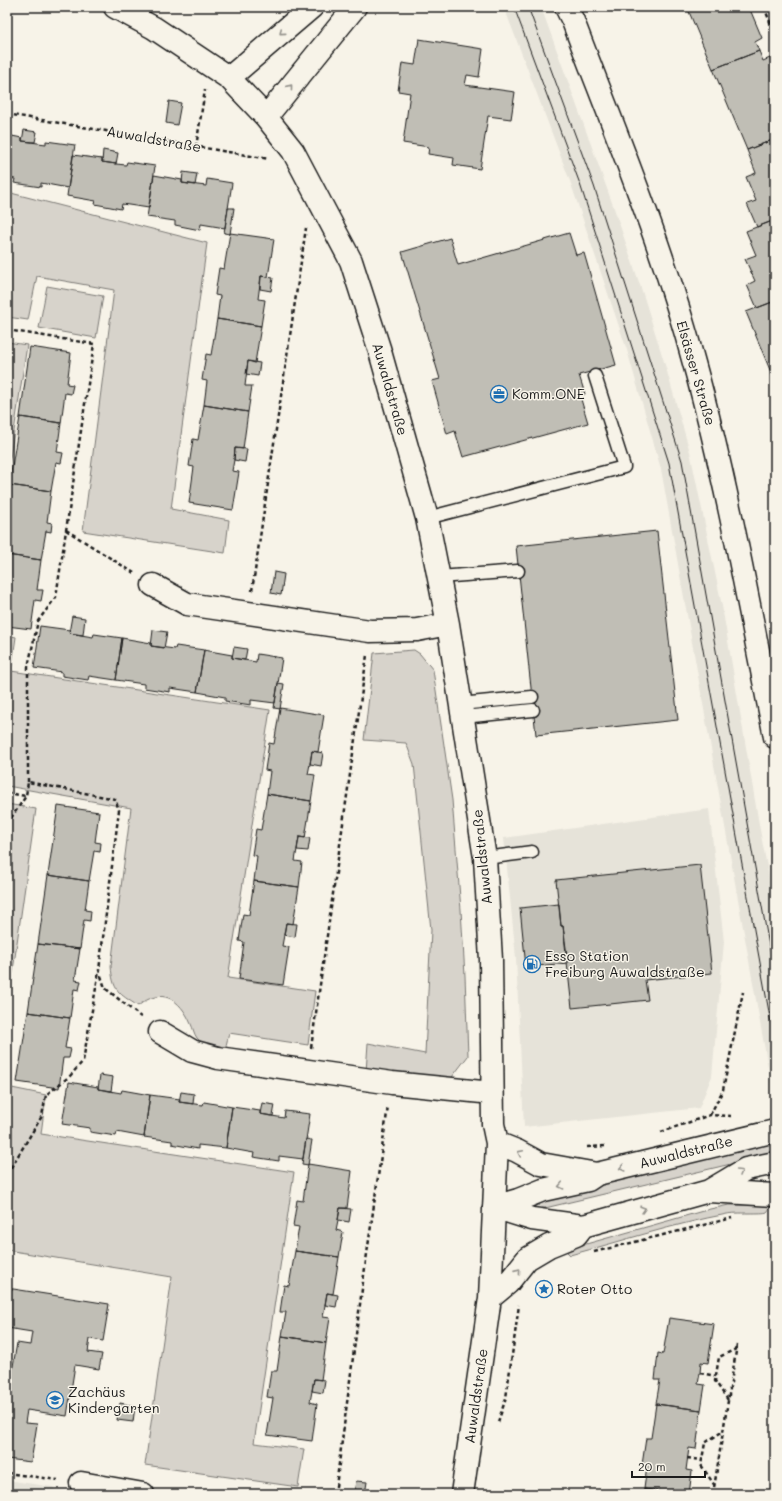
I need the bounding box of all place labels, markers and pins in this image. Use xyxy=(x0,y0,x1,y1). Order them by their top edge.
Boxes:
office icon: Komm.ONE xyxy=(489,384,509,404)
place label: Komm.ONE xyxy=(512,384,585,403)
place label: Esso Station Freiburg Auwaldstraße xyxy=(545,946,705,981)
fuel station icon: Esso Station Freiburg Auwaldstraße xyxy=(522,954,542,974)
place icon: Roter Otto xyxy=(534,1279,554,1299)
place label: Roter Otto xyxy=(557,1279,632,1298)
place label: Zachäus Kindergarten xyxy=(68,1382,160,1417)
school or university icon: Zachäus Kindergarten xyxy=(45,1390,65,1410)

